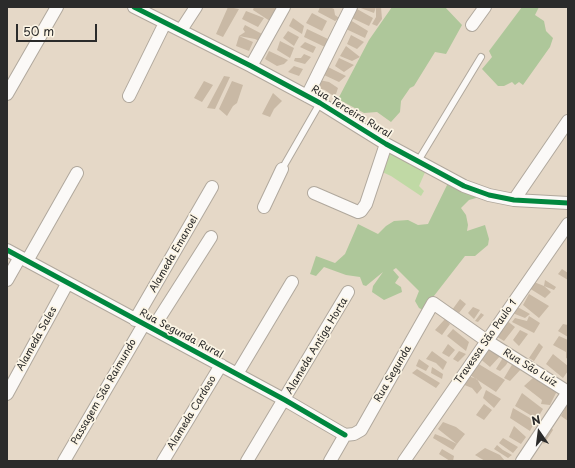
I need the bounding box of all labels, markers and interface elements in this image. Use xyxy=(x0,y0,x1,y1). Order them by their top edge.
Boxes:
scale bar xyxy=(18,16,99,42)
text: 50 m xyxy=(23,22,54,40)
street label: Rua Terceira Rural xyxy=(309,83,393,141)
street label: Alameda Emanoel xyxy=(147,213,201,295)
street label: Alameda Antiga Horta xyxy=(283,296,351,396)
street label: Travessa São Paulo 1 xyxy=(452,298,520,386)
street label: Alameda Sales xyxy=(14,305,60,373)
street label: Rua Segunda Rural xyxy=(137,307,225,361)
street label: Passagem São Raimundo xyxy=(69,337,139,447)
street label: Rua Segunda xyxy=(372,344,414,404)
street label: Rua São Luíz xyxy=(501,347,559,389)
street label: Alameda Cardoso xyxy=(165,374,219,452)
text: N xyxy=(530,411,542,429)
north arrow xyxy=(519,412,559,452)

